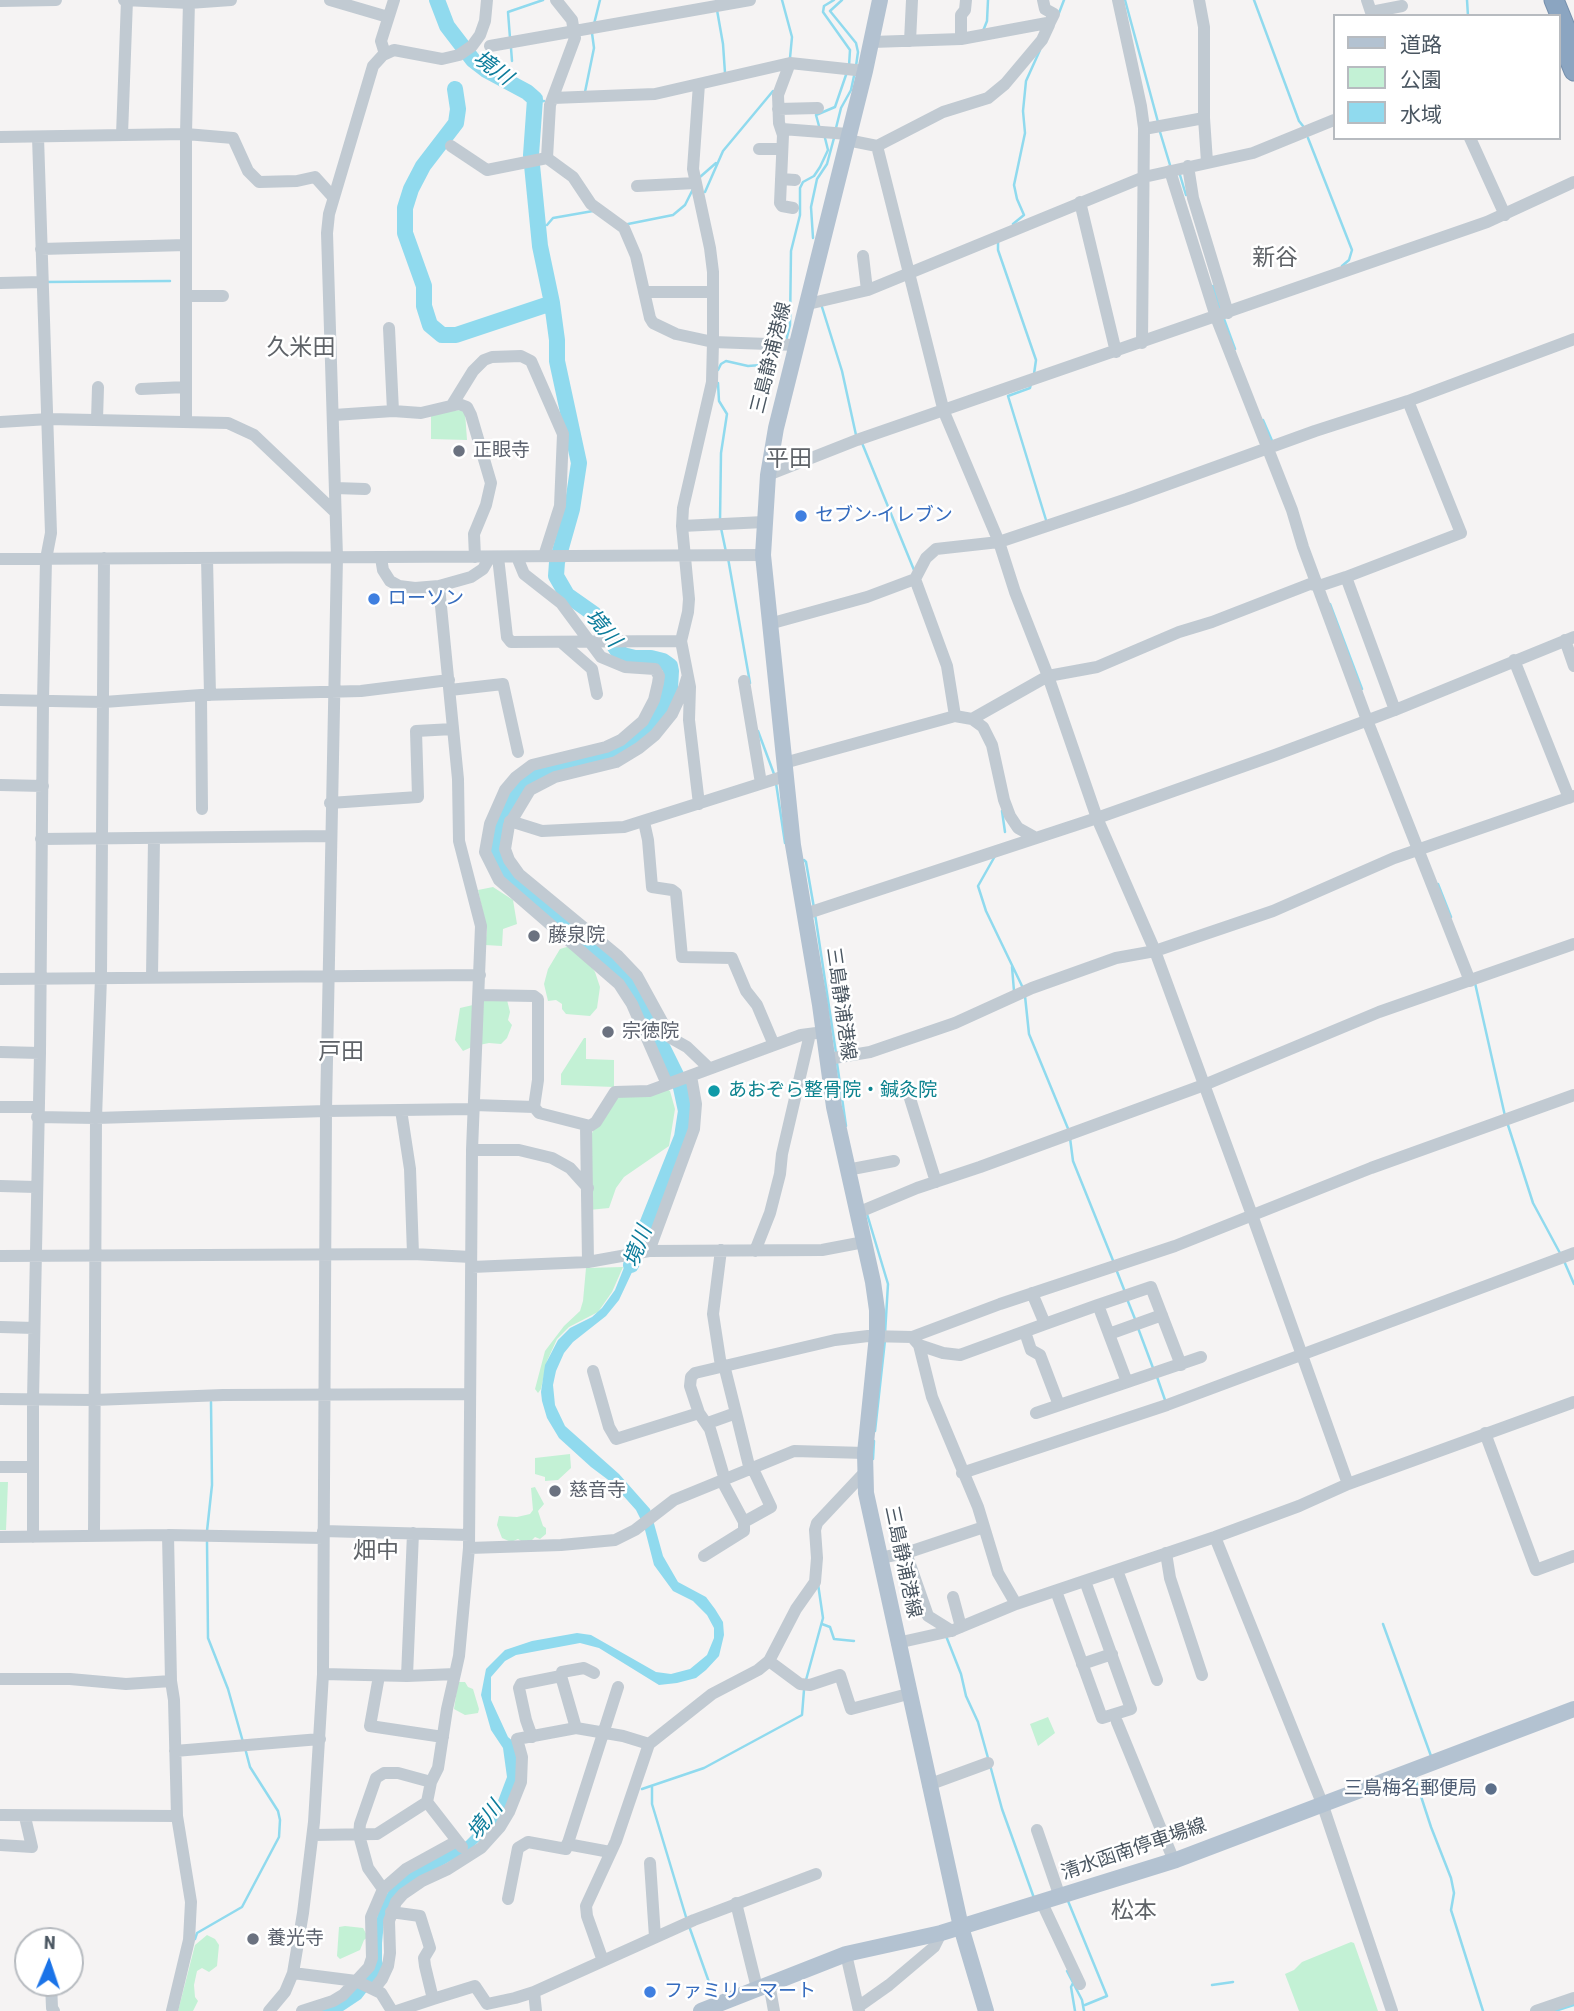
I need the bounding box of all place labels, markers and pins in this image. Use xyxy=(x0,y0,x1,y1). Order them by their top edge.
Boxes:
place label: 正眼寺 xyxy=(473,440,530,462)
marker: 正眼寺 xyxy=(451,443,467,459)
place label: セブン-イレブン xyxy=(815,505,953,527)
marker: セブン-イレブン xyxy=(793,508,809,524)
place label: ローソン xyxy=(388,588,464,610)
marker: ローソン xyxy=(366,591,382,607)
place label: 藤泉院 xyxy=(548,925,605,947)
marker: 藤泉院 xyxy=(526,928,542,944)
place label: 宗徳院 xyxy=(622,1021,679,1043)
marker: 宗徳院 xyxy=(600,1024,616,1040)
place label: あおぞら整骨院・鍼灸院 xyxy=(728,1080,937,1102)
marker: あおぞら整骨院・鍼灸院 xyxy=(706,1083,722,1099)
place label: 慈音寺 xyxy=(569,1480,626,1502)
marker: 慈音寺 xyxy=(547,1483,563,1499)
place label: 三島梅名郵便局 xyxy=(1344,1778,1477,1800)
marker: 三島梅名郵便局 xyxy=(1483,1781,1499,1797)
place label: 養光寺 xyxy=(267,1928,324,1950)
marker: 養光寺 xyxy=(245,1931,261,1947)
place label: ファミリーマート xyxy=(664,1981,816,2003)
marker: ファミリーマート xyxy=(642,1984,658,2000)

